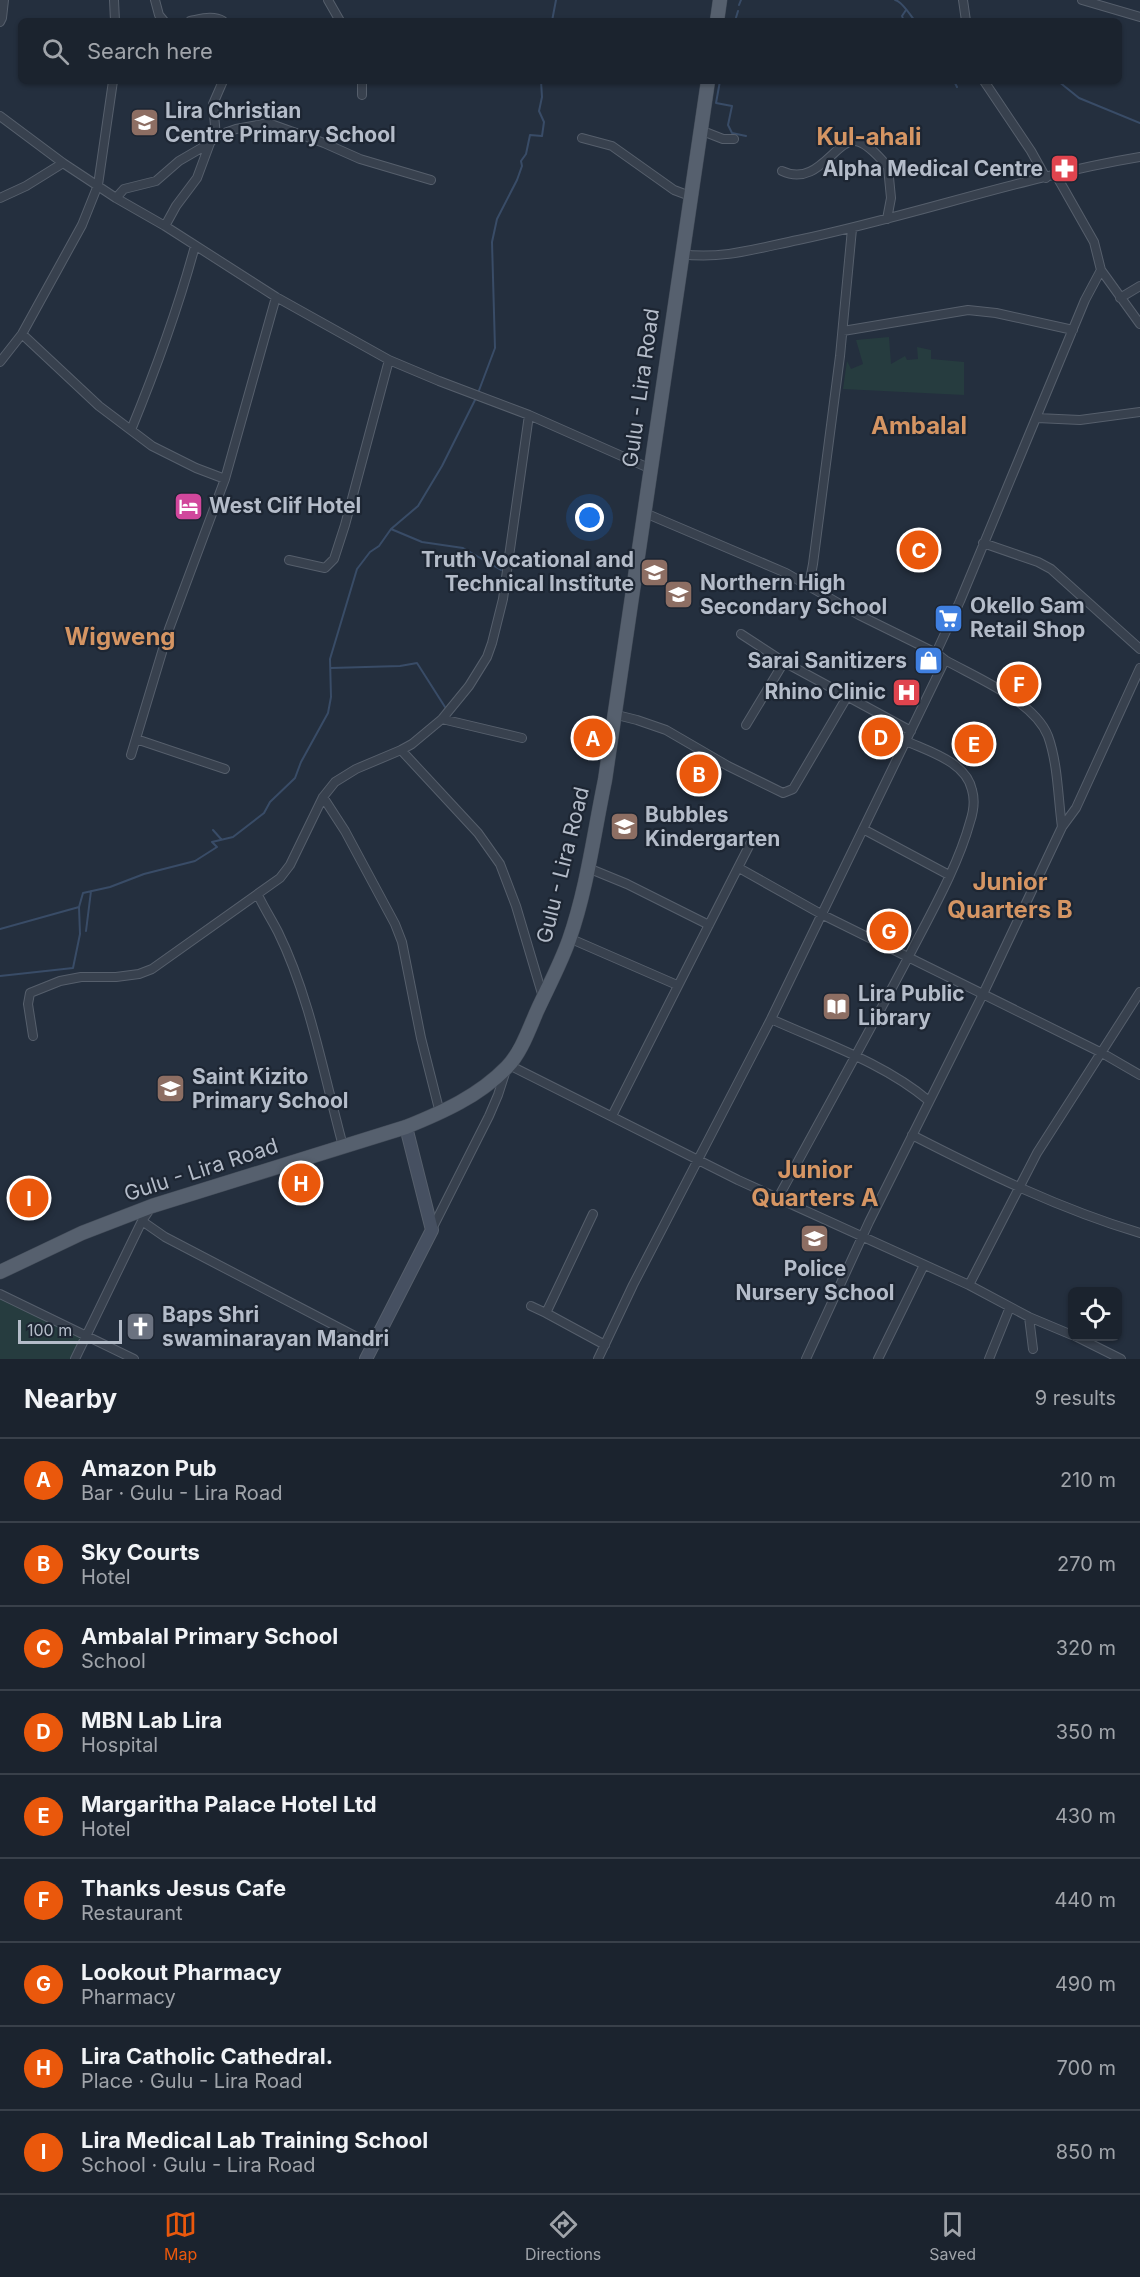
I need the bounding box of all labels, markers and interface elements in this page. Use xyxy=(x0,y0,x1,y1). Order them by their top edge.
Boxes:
search box xyxy=(18,18,1122,84)
icon: search xyxy=(39,35,72,68)
text: Search here xyxy=(87,38,213,64)
place label: Lira Christian Centre Primary School xyxy=(165,98,396,147)
school or university icon: Lira Christian Centre Primary School xyxy=(128,107,160,139)
district label: Kul-ahali xyxy=(817,122,921,151)
pharmacy icon: Alpha Medical Centre xyxy=(1048,153,1080,185)
place label: Alpha Medical Centre xyxy=(822,156,1043,181)
street label: Gulu - Lira Road xyxy=(617,307,664,469)
district label: Ambalal xyxy=(871,411,967,440)
hotel icon: West Clif Hotel xyxy=(172,490,204,522)
place label: West Clif Hotel xyxy=(209,493,361,518)
your location xyxy=(575,503,604,532)
pin: C xyxy=(900,528,938,572)
place label: Truth Vocational and Technical Institute xyxy=(421,547,634,596)
school or university icon: Truth Vocational and Technical Institute xyxy=(639,556,671,588)
place label: Northern High Secondary School xyxy=(700,570,887,619)
school or university icon: Northern High Secondary School xyxy=(663,579,695,611)
place label: Okello Sam Retail Shop xyxy=(970,593,1085,642)
supermarket icon: Okello Sam Retail Shop xyxy=(933,602,965,634)
district label: Wigweng xyxy=(64,622,176,651)
shop icon: Sarai Sanitizers xyxy=(912,645,944,677)
place label: Sarai Sanitizers xyxy=(747,648,907,673)
pin: F xyxy=(1000,662,1038,706)
hospital icon: Rhino Clinic xyxy=(891,676,923,708)
place label: Rhino Clinic xyxy=(764,679,886,704)
pin: D xyxy=(862,714,900,760)
pin: A xyxy=(574,716,612,760)
pin: E xyxy=(954,722,994,766)
pin: B xyxy=(680,752,718,796)
street label: Gulu - Lira Road xyxy=(531,784,594,946)
place label: Bubbles Kindergarten xyxy=(645,802,780,851)
school or university icon: Bubbles Kindergarten xyxy=(608,811,640,843)
district label: Junior Quarters B xyxy=(947,867,1073,924)
pin: G xyxy=(870,908,908,954)
place label: Lira Public Library xyxy=(858,981,965,1030)
library icon: Lira Public Library xyxy=(821,990,853,1022)
place label: Saint Kizito Primary School xyxy=(192,1064,349,1113)
school or university icon: Saint Kizito Primary School xyxy=(155,1073,187,1105)
street label: Gulu - Lira Road xyxy=(121,1133,281,1206)
district label: Junior Quarters A xyxy=(751,1155,879,1212)
pin: H xyxy=(282,1160,320,1206)
pin: I xyxy=(9,1176,48,1220)
school or university icon: Police Nursery School xyxy=(799,1222,831,1254)
place label: Police Nursery School xyxy=(735,1256,895,1305)
map controls xyxy=(1068,1287,1122,1341)
button: locate xyxy=(1068,1287,1122,1341)
place label: Baps Shri swaminarayan Mandri xyxy=(162,1302,389,1351)
church icon: Baps Shri swaminarayan Mandri xyxy=(125,1311,157,1343)
scale bar xyxy=(18,1317,122,1344)
text: 100 m xyxy=(27,1320,72,1340)
text: Nearby xyxy=(24,1383,117,1414)
text: 9 results xyxy=(1035,1386,1116,1410)
text: Amazon Pub xyxy=(81,1455,217,1481)
text: A xyxy=(36,1468,51,1492)
text: 210 m xyxy=(1060,1468,1116,1492)
text: Bar · Gulu - Lira Road xyxy=(81,1481,283,1505)
text: Sky Courts xyxy=(81,1539,200,1565)
text: B xyxy=(37,1552,50,1576)
text: 270 m xyxy=(1057,1552,1116,1576)
text: Hotel xyxy=(81,1565,131,1589)
text: Ambalal Primary School xyxy=(81,1623,338,1649)
text: C xyxy=(36,1636,51,1660)
text: 320 m xyxy=(1056,1636,1116,1660)
text: School xyxy=(81,1649,146,1673)
text: MBN Lab Lira xyxy=(81,1707,222,1733)
text: D xyxy=(36,1720,51,1744)
text: 350 m xyxy=(1056,1720,1116,1744)
text: Hospital xyxy=(81,1733,158,1757)
text: Margaritha Palace Hotel Ltd xyxy=(81,1791,377,1817)
text: E xyxy=(37,1804,50,1828)
text: 430 m xyxy=(1055,1804,1116,1828)
text: Hotel xyxy=(81,1817,131,1841)
text: Thanks Jesus Cafe xyxy=(81,1875,286,1901)
text: F xyxy=(38,1888,49,1912)
text: 440 m xyxy=(1054,1888,1116,1912)
text: Restaurant xyxy=(81,1901,183,1925)
text: Lookout Pharmacy xyxy=(81,1959,282,1985)
text: G xyxy=(36,1972,51,1996)
text: 490 m xyxy=(1055,1972,1116,1996)
text: Pharmacy xyxy=(81,1985,176,2009)
text: Lira Catholic Cathedral. xyxy=(81,2043,333,2069)
text: H xyxy=(36,2056,51,2080)
text: 700 m xyxy=(1057,2056,1116,2080)
text: Place · Gulu - Lira Road xyxy=(81,2069,303,2093)
text: Lira Medical Lab Training School xyxy=(81,2127,428,2153)
text: I xyxy=(41,2140,46,2164)
text: 850 m xyxy=(1056,2140,1116,2164)
text: School · Gulu - Lira Road xyxy=(81,2153,316,2177)
tab: Map xyxy=(164,2208,197,2264)
tab: Directions xyxy=(525,2208,601,2264)
tab: Saved xyxy=(929,2208,976,2264)

